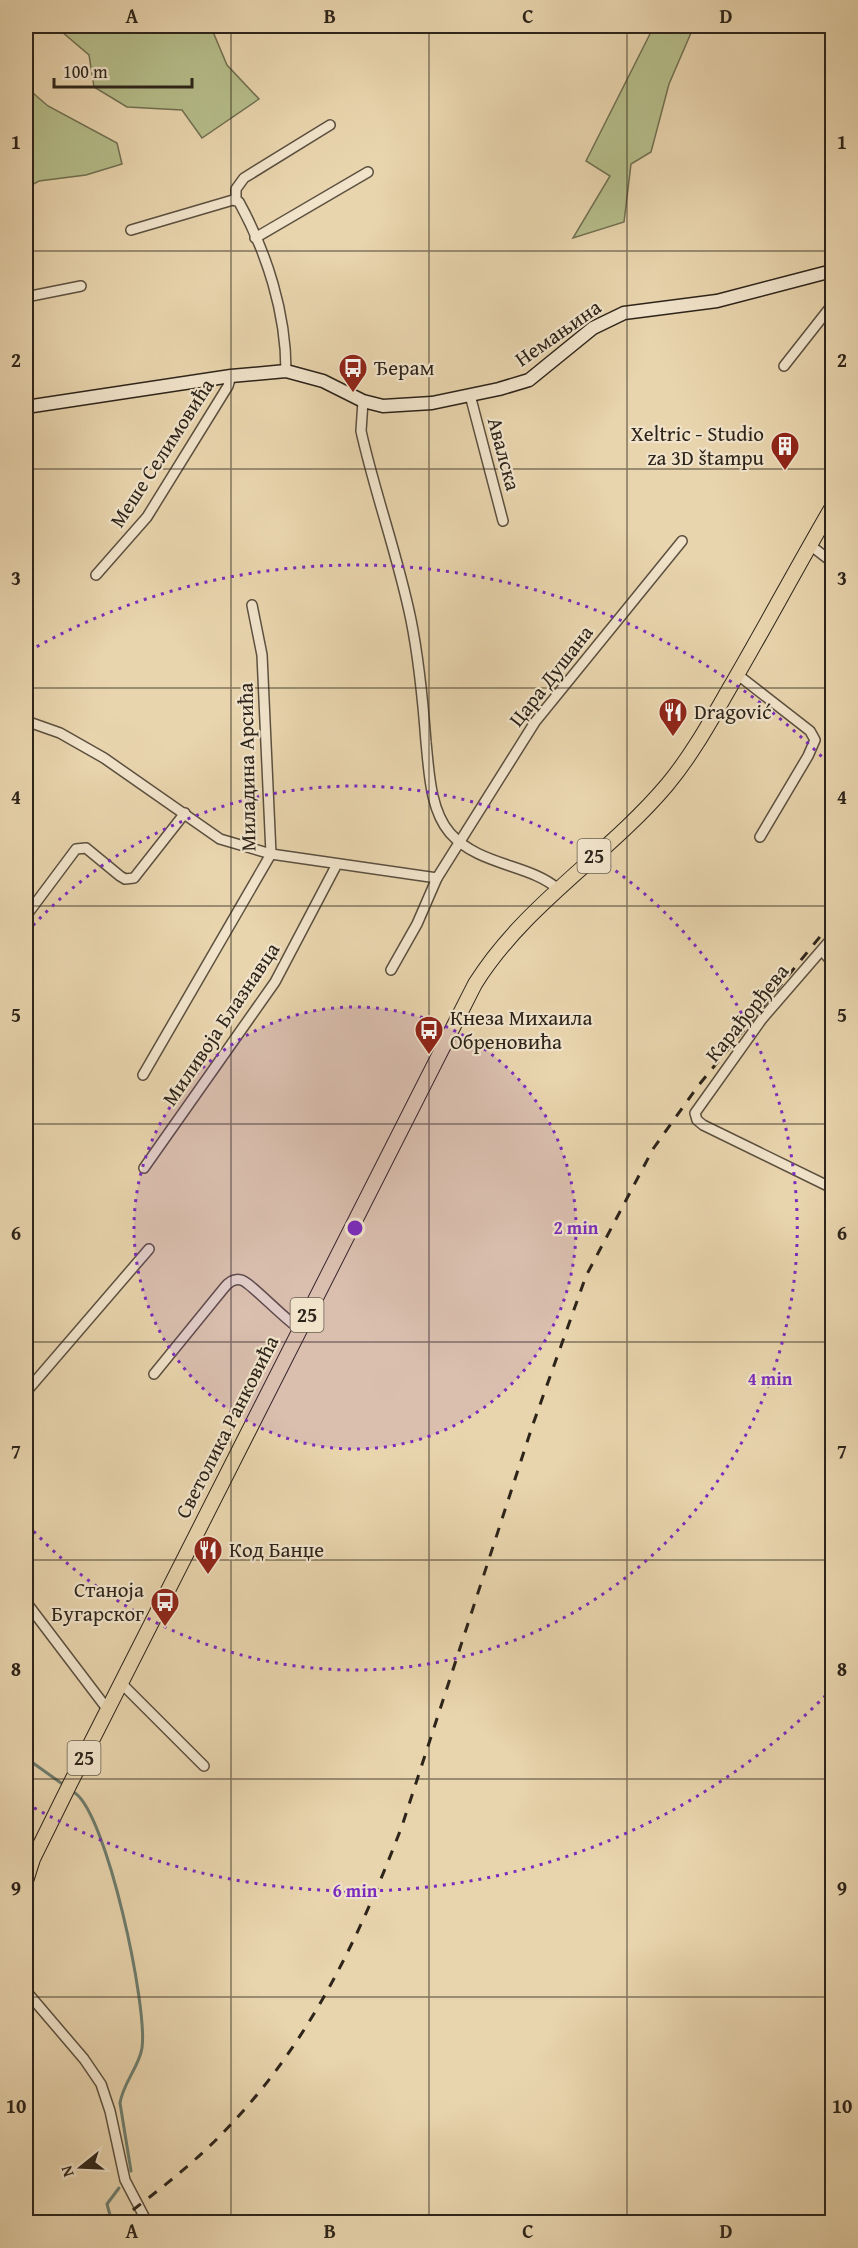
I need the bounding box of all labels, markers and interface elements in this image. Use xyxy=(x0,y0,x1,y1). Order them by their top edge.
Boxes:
text: A xyxy=(126,1,139,30)
text: B xyxy=(324,1,336,30)
text: C xyxy=(522,1,534,30)
text: D xyxy=(719,1,733,30)
scale bar xyxy=(54,51,192,89)
text: 100 m xyxy=(63,58,108,85)
text: 1 xyxy=(11,127,21,156)
text: 1 xyxy=(837,127,847,156)
street label: Немањина xyxy=(508,291,607,374)
text: 2 xyxy=(11,345,21,374)
text: 2 xyxy=(837,345,847,374)
bus stop icon: Ђерам xyxy=(337,352,369,394)
place label: Ђерам xyxy=(374,352,434,383)
street label: Меше Селимовића xyxy=(102,372,221,533)
street label: Авалска xyxy=(480,414,529,494)
place label: Xeltric - Studio za 3D štampu xyxy=(631,418,765,473)
building icon: Xeltric - Studio za 3D štampu xyxy=(769,430,801,472)
text: 3 xyxy=(11,563,21,592)
text: 3 xyxy=(837,563,847,592)
street label: Цара Душана xyxy=(501,618,600,733)
street label: Миладина Арсића xyxy=(230,682,263,852)
restaurant icon: Dragović xyxy=(657,696,689,738)
place label: Dragović xyxy=(694,696,772,727)
text: 4 xyxy=(11,782,21,811)
text: 4 xyxy=(837,782,847,811)
road number: 25 xyxy=(578,839,610,873)
street label: Миливоја Блазнавца xyxy=(154,936,287,1112)
street label: Карађорђева xyxy=(697,957,796,1069)
text: 5 xyxy=(11,1000,21,1029)
text: 5 xyxy=(837,1000,847,1029)
place label: Кнеза Михаила Обреновића xyxy=(450,1002,592,1057)
bus stop icon: Кнеза Михаила Обреновића xyxy=(413,1014,445,1056)
text: 2 min xyxy=(554,1214,599,1241)
text: 6 xyxy=(11,1218,21,1247)
centre of rings xyxy=(345,1218,365,1238)
text: 6 xyxy=(837,1218,847,1247)
road number: 25 xyxy=(290,1298,324,1332)
street label: Светолика Ранковића xyxy=(167,1330,286,1524)
text: 4 min xyxy=(748,1365,793,1392)
text: 7 xyxy=(11,1436,21,1465)
text: 7 xyxy=(837,1436,847,1465)
restaurant icon: Код Банџе xyxy=(192,1534,224,1576)
place label: Код Банџе xyxy=(229,1534,324,1565)
place label: Станоја Бугарског xyxy=(51,1574,144,1629)
bus stop icon: Станоја Бугарског xyxy=(149,1586,181,1628)
text: 8 xyxy=(11,1654,21,1683)
text: 8 xyxy=(837,1654,847,1683)
road number: 25 xyxy=(68,1741,100,1775)
text: 9 xyxy=(11,1873,21,1902)
text: 9 xyxy=(837,1873,847,1902)
text: 6 min xyxy=(333,1877,378,1904)
text: 10 xyxy=(6,2091,26,2120)
text: 10 xyxy=(832,2091,852,2120)
north arrow xyxy=(51,2137,111,2197)
text: N xyxy=(54,2163,80,2180)
text: A xyxy=(126,2216,139,2245)
text: B xyxy=(324,2216,336,2245)
text: C xyxy=(522,2216,534,2245)
text: D xyxy=(719,2216,733,2245)

